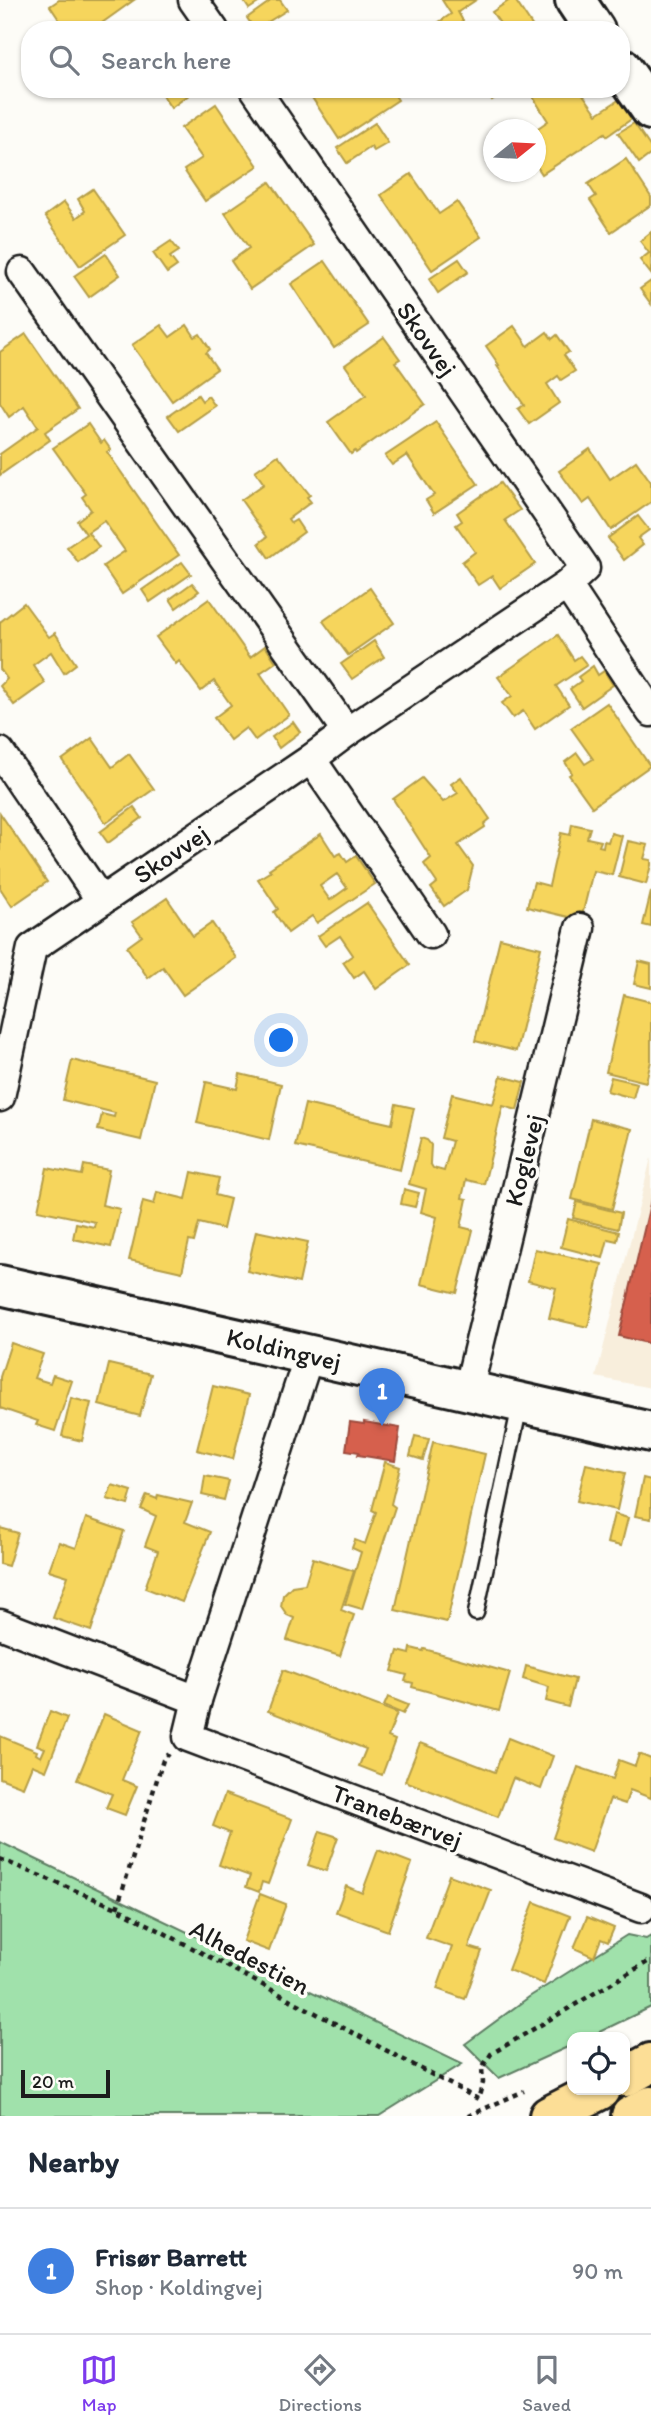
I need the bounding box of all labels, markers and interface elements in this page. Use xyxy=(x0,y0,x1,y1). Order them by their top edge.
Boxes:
search box xyxy=(21,21,630,98)
icon: search xyxy=(45,41,83,79)
text: Search here xyxy=(101,44,231,76)
north arrow xyxy=(483,119,546,182)
street label: Skovvej xyxy=(390,295,464,383)
street label: Skovvej xyxy=(127,817,215,891)
your location xyxy=(264,1023,298,1057)
street label: Koglevej xyxy=(497,1111,551,1209)
street label: Koldingvej xyxy=(224,1320,344,1378)
pin: 1 xyxy=(359,1368,405,1426)
street label: Tranebærvej xyxy=(327,1776,467,1856)
street label: Alhedestien xyxy=(185,1912,316,2002)
map controls xyxy=(567,2032,630,2095)
button: locate xyxy=(567,2032,630,2095)
scale bar xyxy=(21,2067,110,2099)
text: 20 m xyxy=(32,2070,74,2093)
text: Nearby xyxy=(28,2143,119,2180)
text: Frisør Barrett xyxy=(95,2241,247,2273)
text: 1 xyxy=(46,2257,56,2285)
text: 90 m xyxy=(572,2257,623,2285)
text: Shop · Koldingvej xyxy=(95,2273,263,2301)
tab: Map xyxy=(80,2351,118,2416)
tab: Directions xyxy=(278,2351,362,2416)
tab: Saved xyxy=(522,2351,571,2416)

